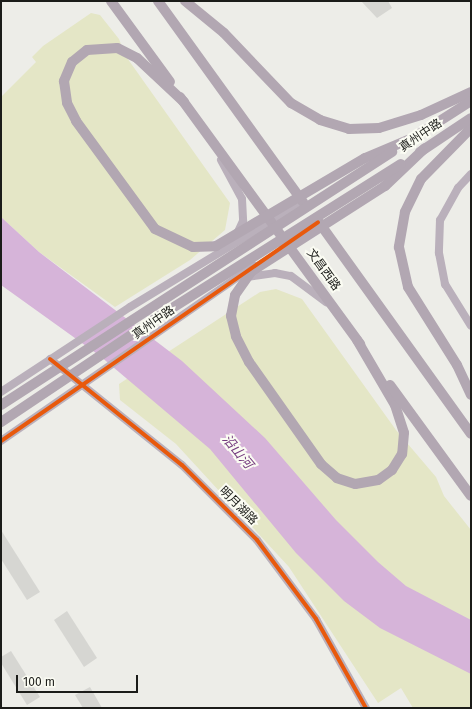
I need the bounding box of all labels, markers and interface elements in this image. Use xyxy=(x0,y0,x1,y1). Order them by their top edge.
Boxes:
street label: 真州中路 xyxy=(397,117,445,155)
street label: 文昌西路 xyxy=(303,246,343,294)
street label: 真州中路 xyxy=(130,303,178,343)
water label: 沿山河 xyxy=(218,432,256,472)
street label: 明月湖路 xyxy=(216,484,260,528)
scale bar xyxy=(18,667,140,693)
text: 100 m xyxy=(23,675,55,689)

